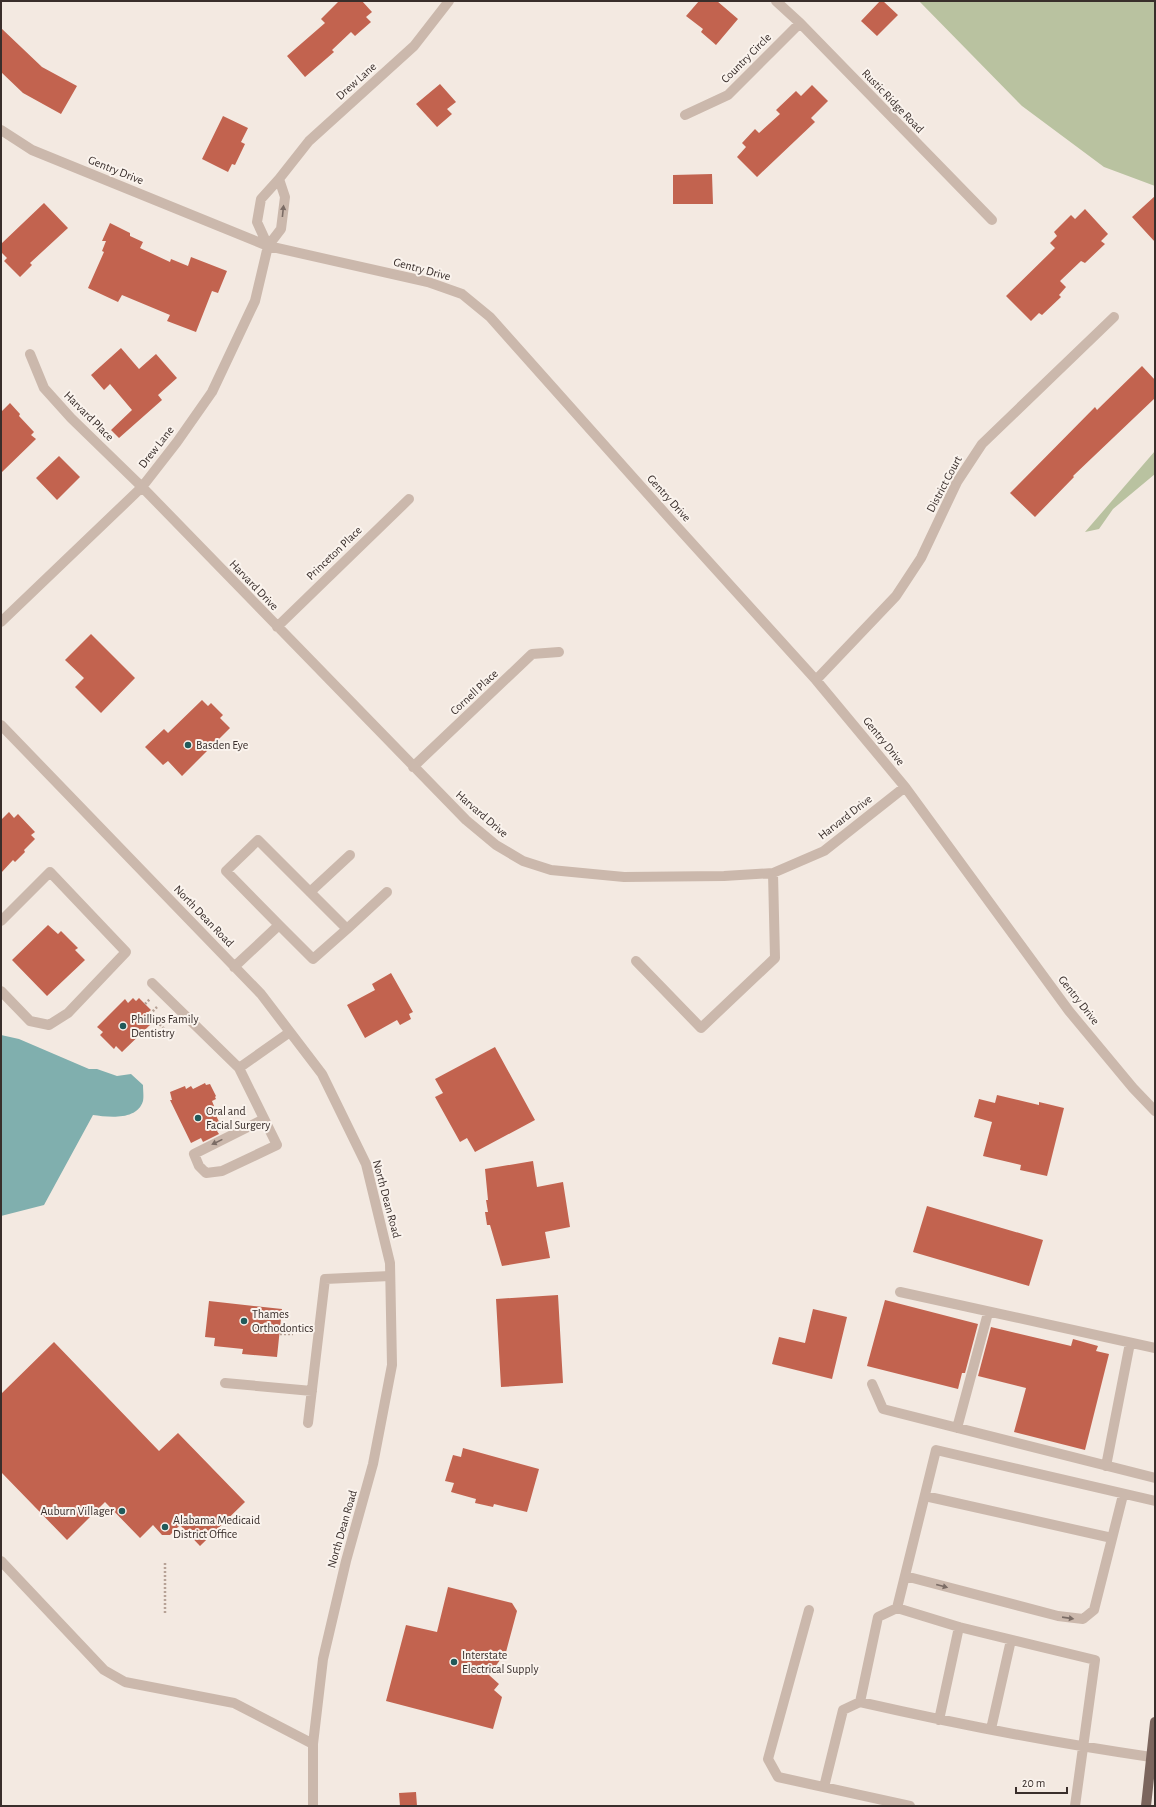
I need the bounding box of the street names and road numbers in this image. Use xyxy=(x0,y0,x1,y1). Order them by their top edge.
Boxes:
street label: Country Circle xyxy=(719,31,774,86)
street label: Drew Lane xyxy=(334,60,378,102)
street label: Rustic Ridge Road xyxy=(860,67,926,135)
street label: Gentry Drive xyxy=(86,153,145,187)
street label: Gentry Drive xyxy=(392,256,452,283)
street label: Harvard Place xyxy=(62,389,116,443)
street label: Drew Lane xyxy=(136,424,176,470)
street label: District Court xyxy=(924,454,964,514)
street label: Gentry Drive xyxy=(644,472,693,524)
street label: Princeton Place xyxy=(304,524,364,582)
street label: Harvard Drive xyxy=(227,558,281,612)
street label: Cornell Place xyxy=(448,667,500,717)
street label: Gentry Drive xyxy=(860,714,907,768)
street label: Harvard Drive xyxy=(454,788,510,840)
street label: Harvard Drive xyxy=(816,792,874,842)
street label: North Dean Road xyxy=(172,883,236,949)
street label: Gentry Drive xyxy=(1055,973,1102,1027)
street label: North Dean Road xyxy=(371,1159,403,1239)
street label: North Dean Road xyxy=(325,1489,359,1569)

